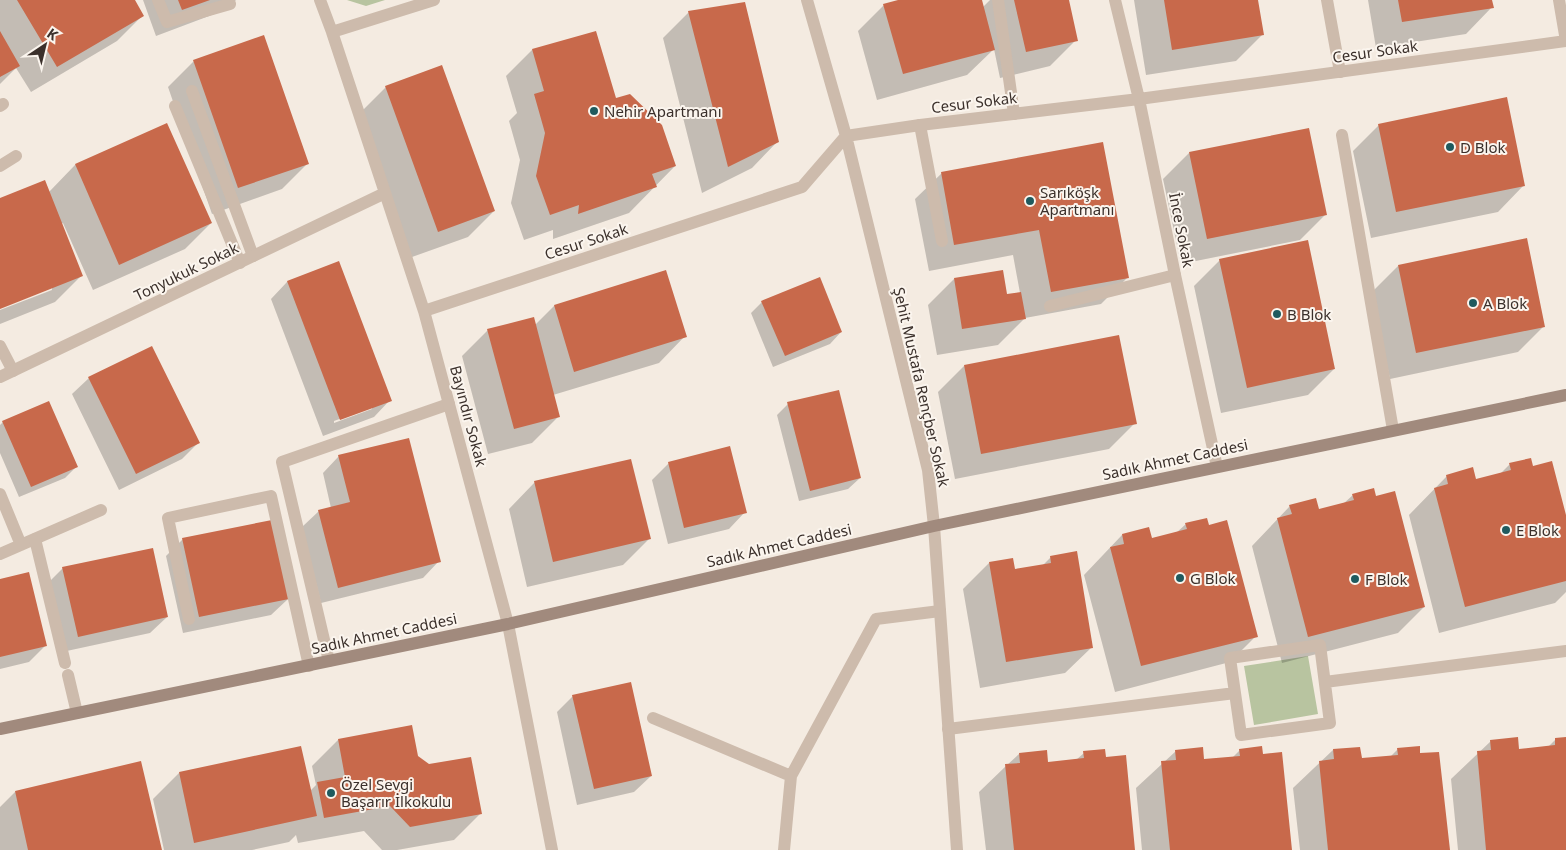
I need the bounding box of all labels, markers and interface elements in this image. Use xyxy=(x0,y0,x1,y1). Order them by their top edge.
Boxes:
north arrow xyxy=(20,20,70,70)
text: K xyxy=(43,23,63,45)
street label: Cesur Sokak xyxy=(1331,35,1419,67)
street label: Cesur Sokak xyxy=(930,87,1018,117)
place label: Nehir Apartmanı xyxy=(604,101,722,121)
marker: Nehir Apartmanı xyxy=(588,105,600,117)
place label: D Blok xyxy=(1460,137,1506,157)
marker: D Blok xyxy=(1444,141,1456,153)
place label: Sarıköşk Apartmanı xyxy=(1040,182,1114,219)
street label: İnce Sokak xyxy=(1165,191,1199,269)
marker: Sarıköşk Apartmanı xyxy=(1024,195,1036,207)
street label: Cesur Sokak xyxy=(542,218,630,264)
street label: Tonyukuk Sokak xyxy=(131,237,241,305)
street label: Şehit Mustafa Rençber Sokak xyxy=(889,285,955,489)
place label: A Blok xyxy=(1483,293,1527,313)
marker: A Blok xyxy=(1467,297,1479,309)
place label: B Blok xyxy=(1287,304,1331,324)
marker: B Blok xyxy=(1271,308,1283,320)
street label: Bayındır Sokak xyxy=(446,363,492,469)
street label: Sadık Ahmet Caddesi xyxy=(1100,434,1250,484)
street label: Sadık Ahmet Caddesi xyxy=(705,519,853,571)
place label: E Blok xyxy=(1516,520,1559,540)
marker: E Blok xyxy=(1500,524,1512,536)
place label: G Blok xyxy=(1190,568,1236,588)
place label: F Blok xyxy=(1365,569,1407,589)
marker: G Blok xyxy=(1174,572,1186,584)
marker: F Blok xyxy=(1349,573,1361,585)
street label: Sadık Ahmet Caddesi xyxy=(309,608,459,658)
place label: Özel Sevgi Başarır İlkokulu xyxy=(341,774,451,811)
marker: Özel Sevgi Başarır İlkokulu xyxy=(325,787,337,799)

